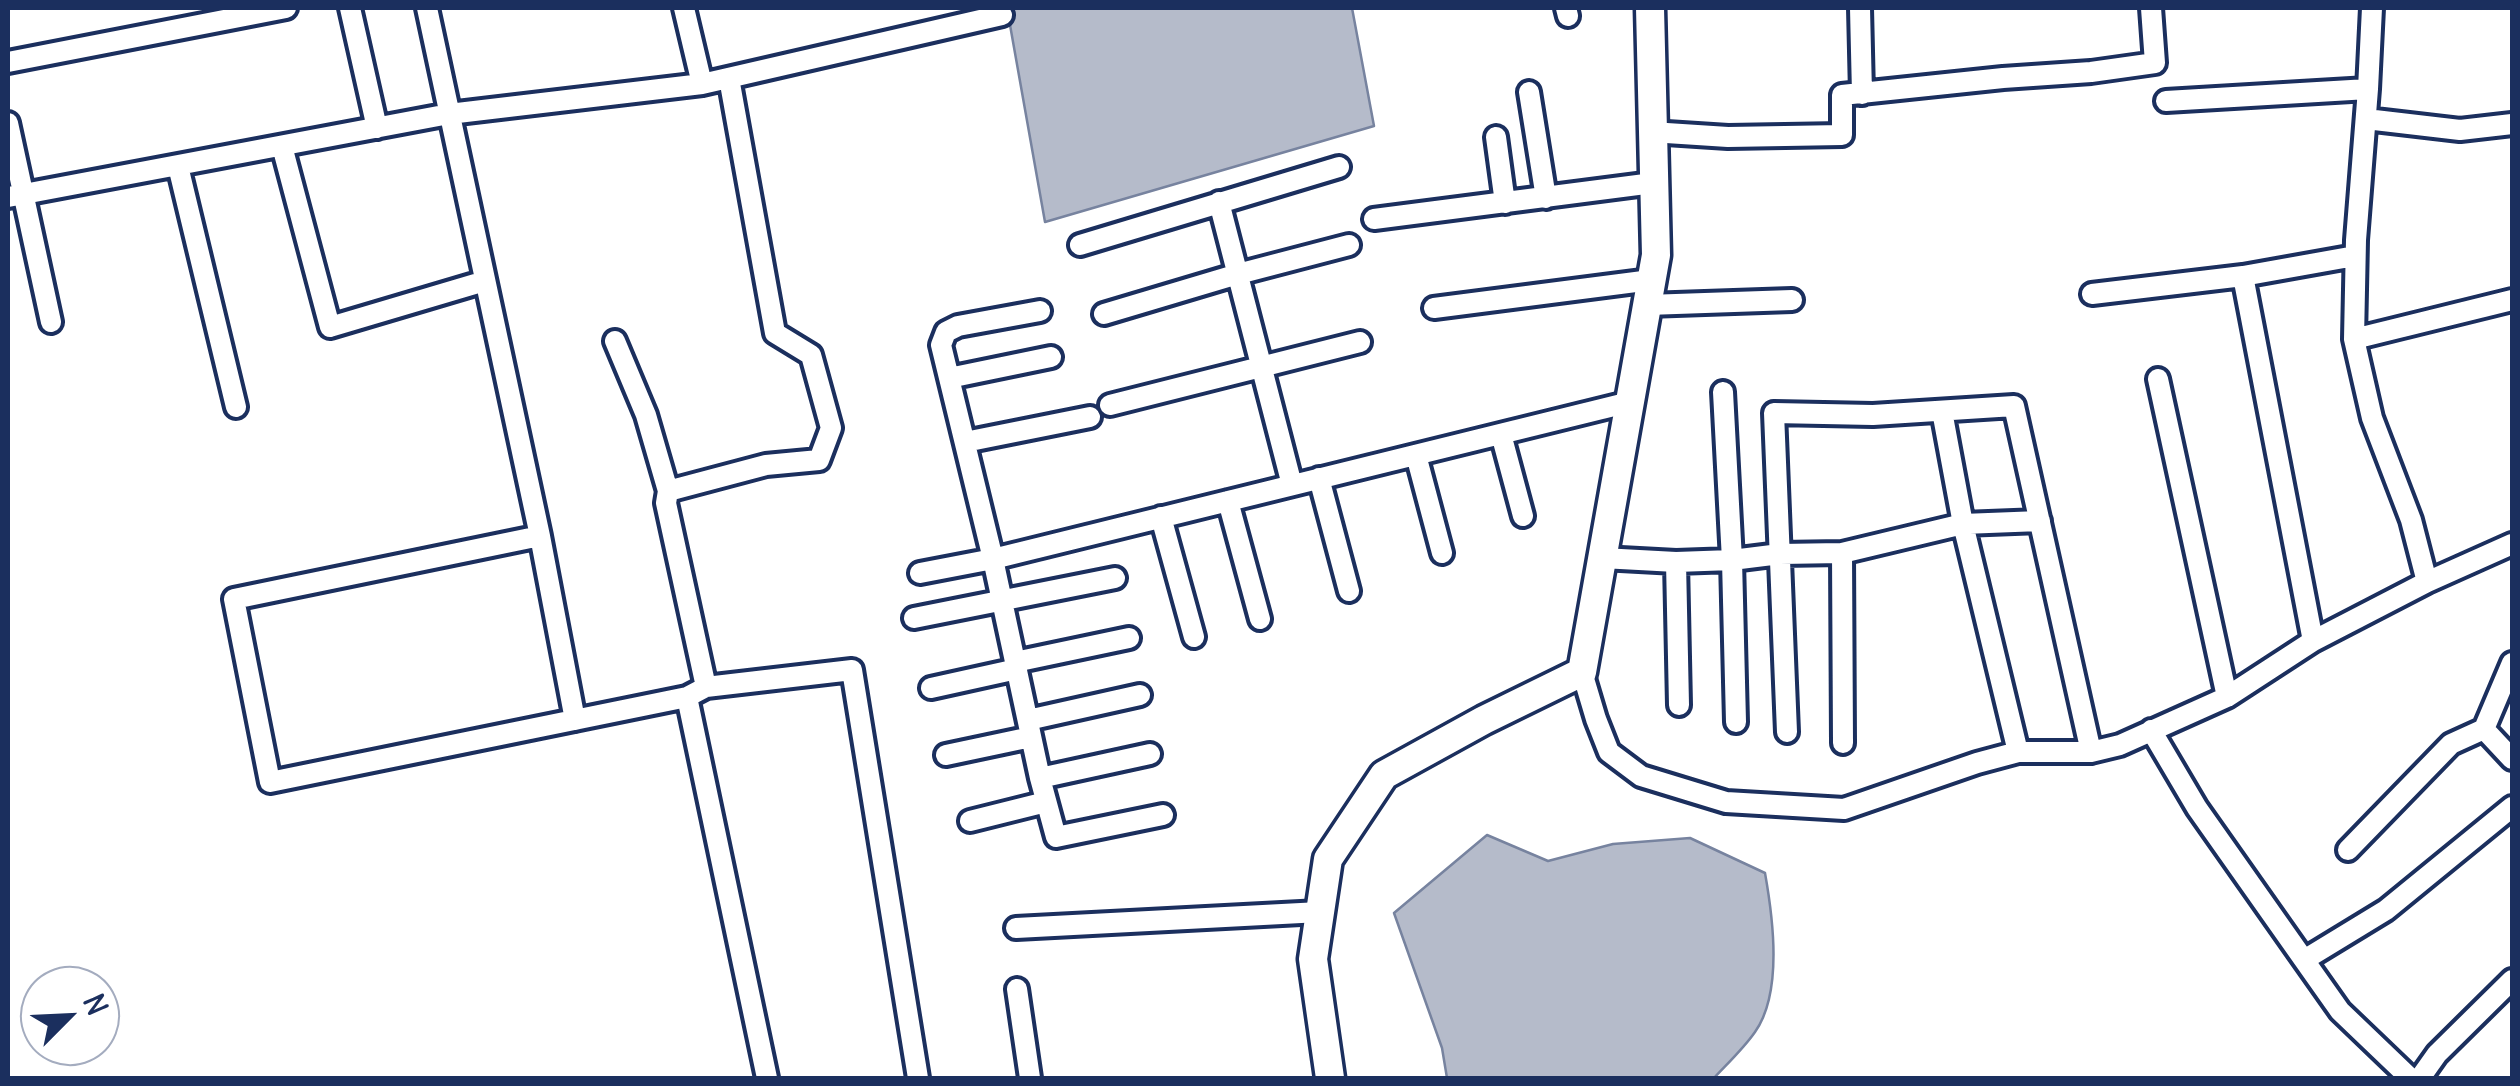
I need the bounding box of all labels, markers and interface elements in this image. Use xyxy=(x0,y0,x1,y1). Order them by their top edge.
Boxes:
north arrow xyxy=(20,966,120,1066)
text: N xyxy=(75,988,116,1021)

